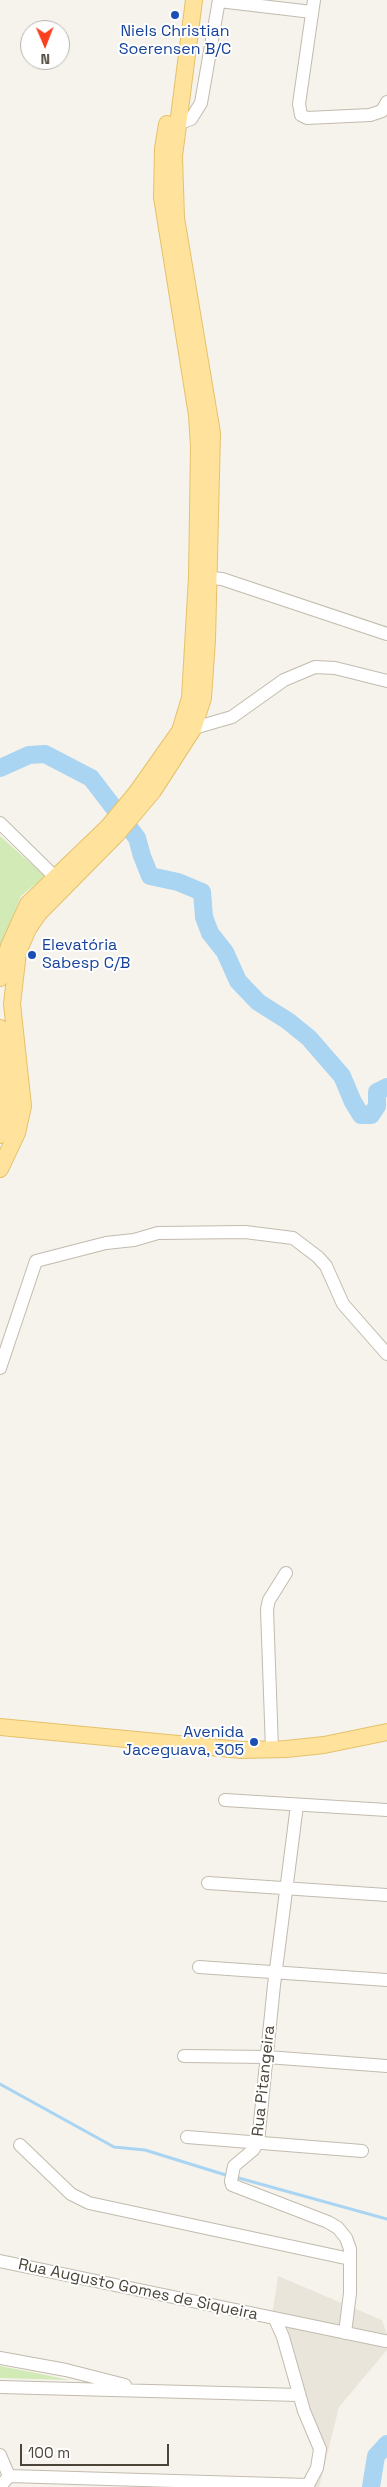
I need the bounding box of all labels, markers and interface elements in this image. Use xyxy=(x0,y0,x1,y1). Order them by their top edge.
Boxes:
marker: Niels Christian Soerensen B/C xyxy=(169,9,181,21)
north arrow xyxy=(20,20,70,70)
place label: Niels Christian Soerensen B/C xyxy=(119,22,231,60)
text: N xyxy=(40,50,50,68)
place label: Elevatória Sabesp C/B xyxy=(42,936,130,974)
marker: Elevatória Sabesp C/B xyxy=(26,949,38,961)
place label: Avenida Jaceguava, 305 xyxy=(123,1723,244,1761)
marker: Avenida Jaceguava, 305 xyxy=(248,1736,260,1748)
street label: Rua Pitangeira xyxy=(249,2024,279,2138)
street label: Rua Augusto Gomes de Siqueira xyxy=(16,2255,260,2325)
scale bar xyxy=(22,2434,171,2466)
text: 100 m xyxy=(28,2443,70,2462)

